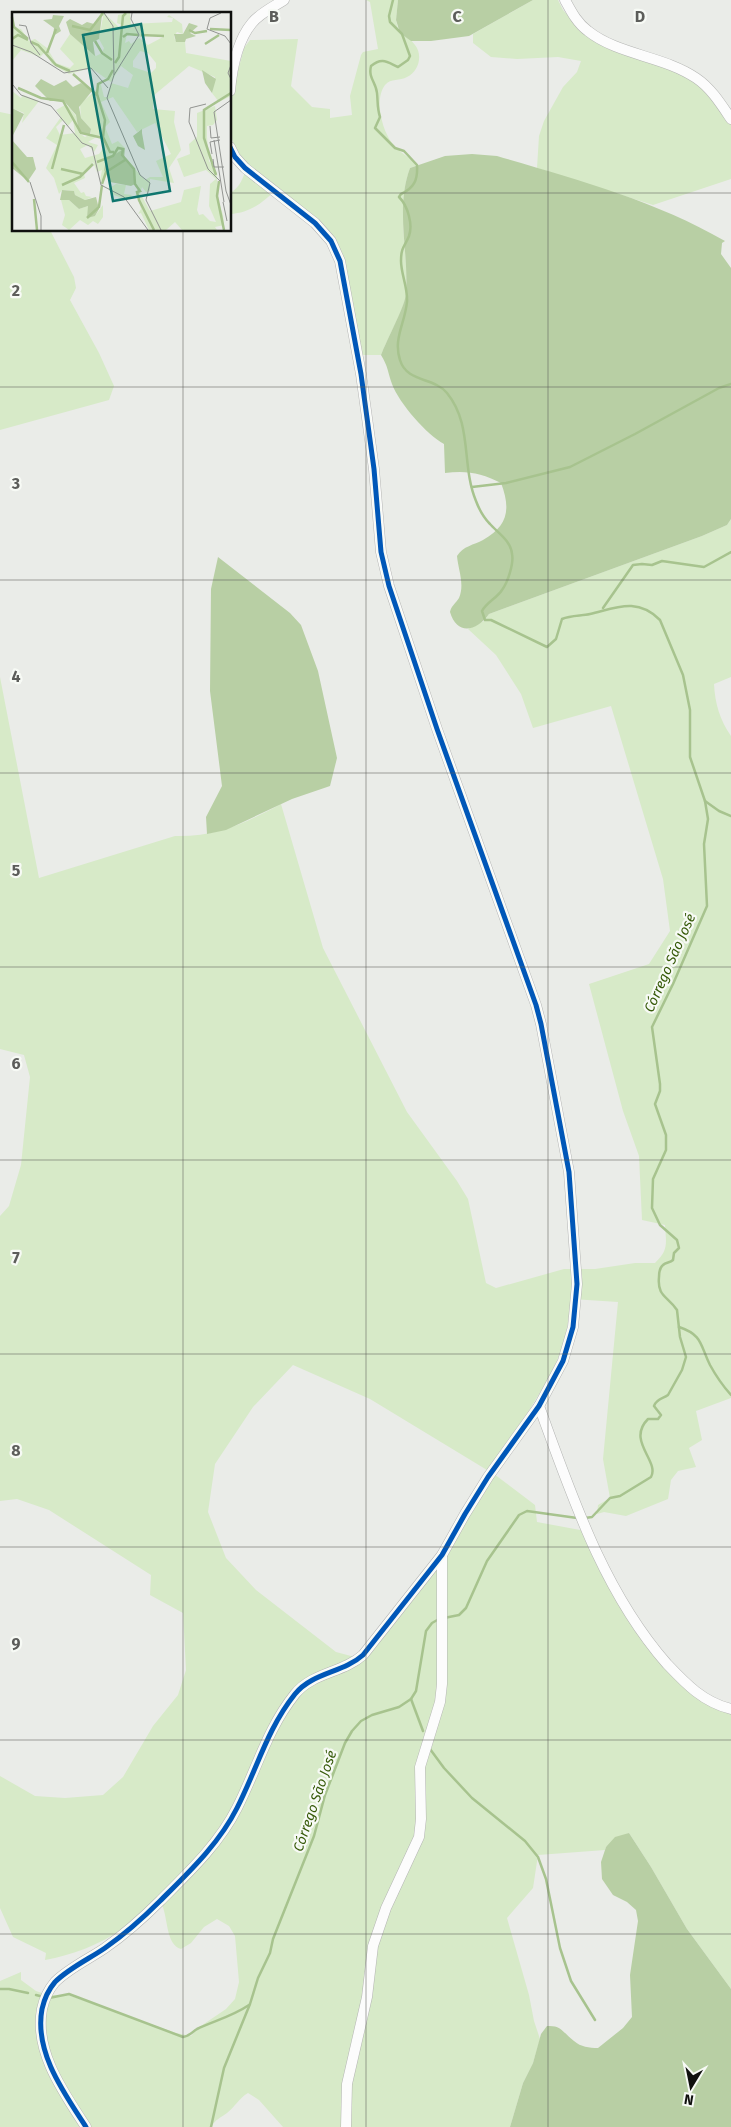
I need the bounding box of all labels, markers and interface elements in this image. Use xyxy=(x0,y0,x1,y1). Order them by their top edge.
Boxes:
text: B xyxy=(269,7,279,26)
text: C xyxy=(452,7,462,26)
text: D xyxy=(635,7,645,26)
inset map xyxy=(12,12,231,231)
text: 2 xyxy=(12,281,20,300)
text: 3 xyxy=(11,474,20,493)
text: 4 xyxy=(11,667,21,686)
text: 5 xyxy=(12,861,21,880)
water label: Córrego São José xyxy=(641,911,699,1015)
text: 6 xyxy=(11,1054,21,1073)
text: 7 xyxy=(12,1248,20,1267)
text: 8 xyxy=(11,1441,21,1460)
text: 9 xyxy=(12,1634,21,1653)
water label: Córrego São José xyxy=(290,1748,340,1854)
north arrow xyxy=(666,2062,716,2112)
text: N xyxy=(683,2090,695,2108)

